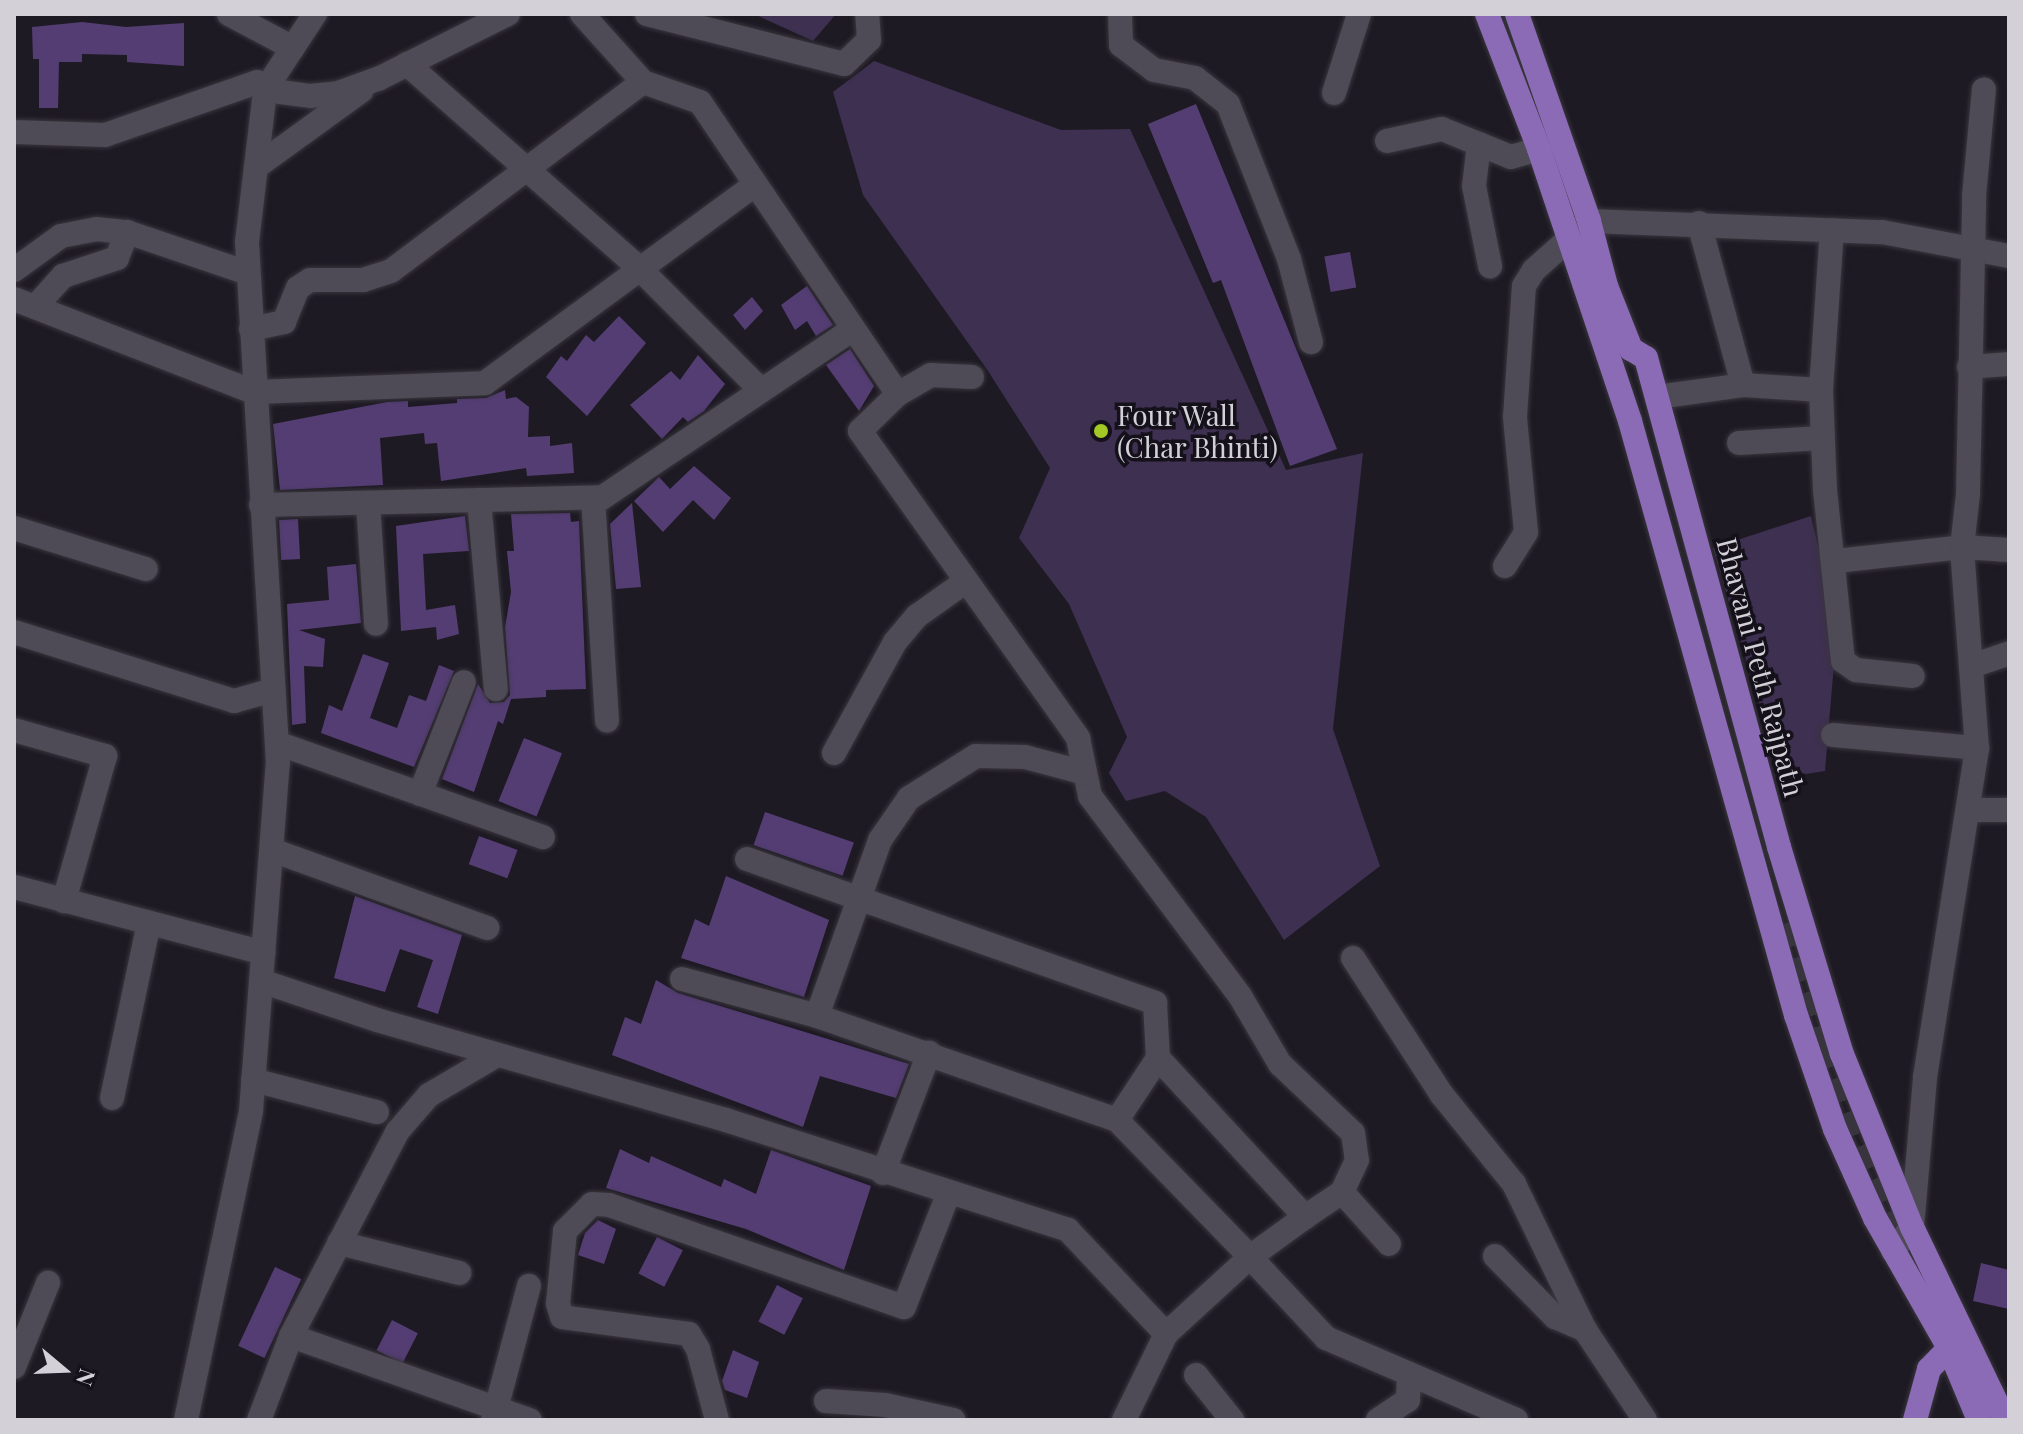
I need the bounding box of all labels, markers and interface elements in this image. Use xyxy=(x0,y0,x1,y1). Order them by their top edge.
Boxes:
place label: Four Wall (Char Bhinti) xyxy=(1117,398,1279,464)
marker: Four Wall (Char Bhinti) xyxy=(1092,422,1110,440)
street label: Bhavani Peth Rajpath xyxy=(1710,534,1812,800)
north arrow xyxy=(24,1330,104,1410)
text: N xyxy=(70,1365,103,1390)

